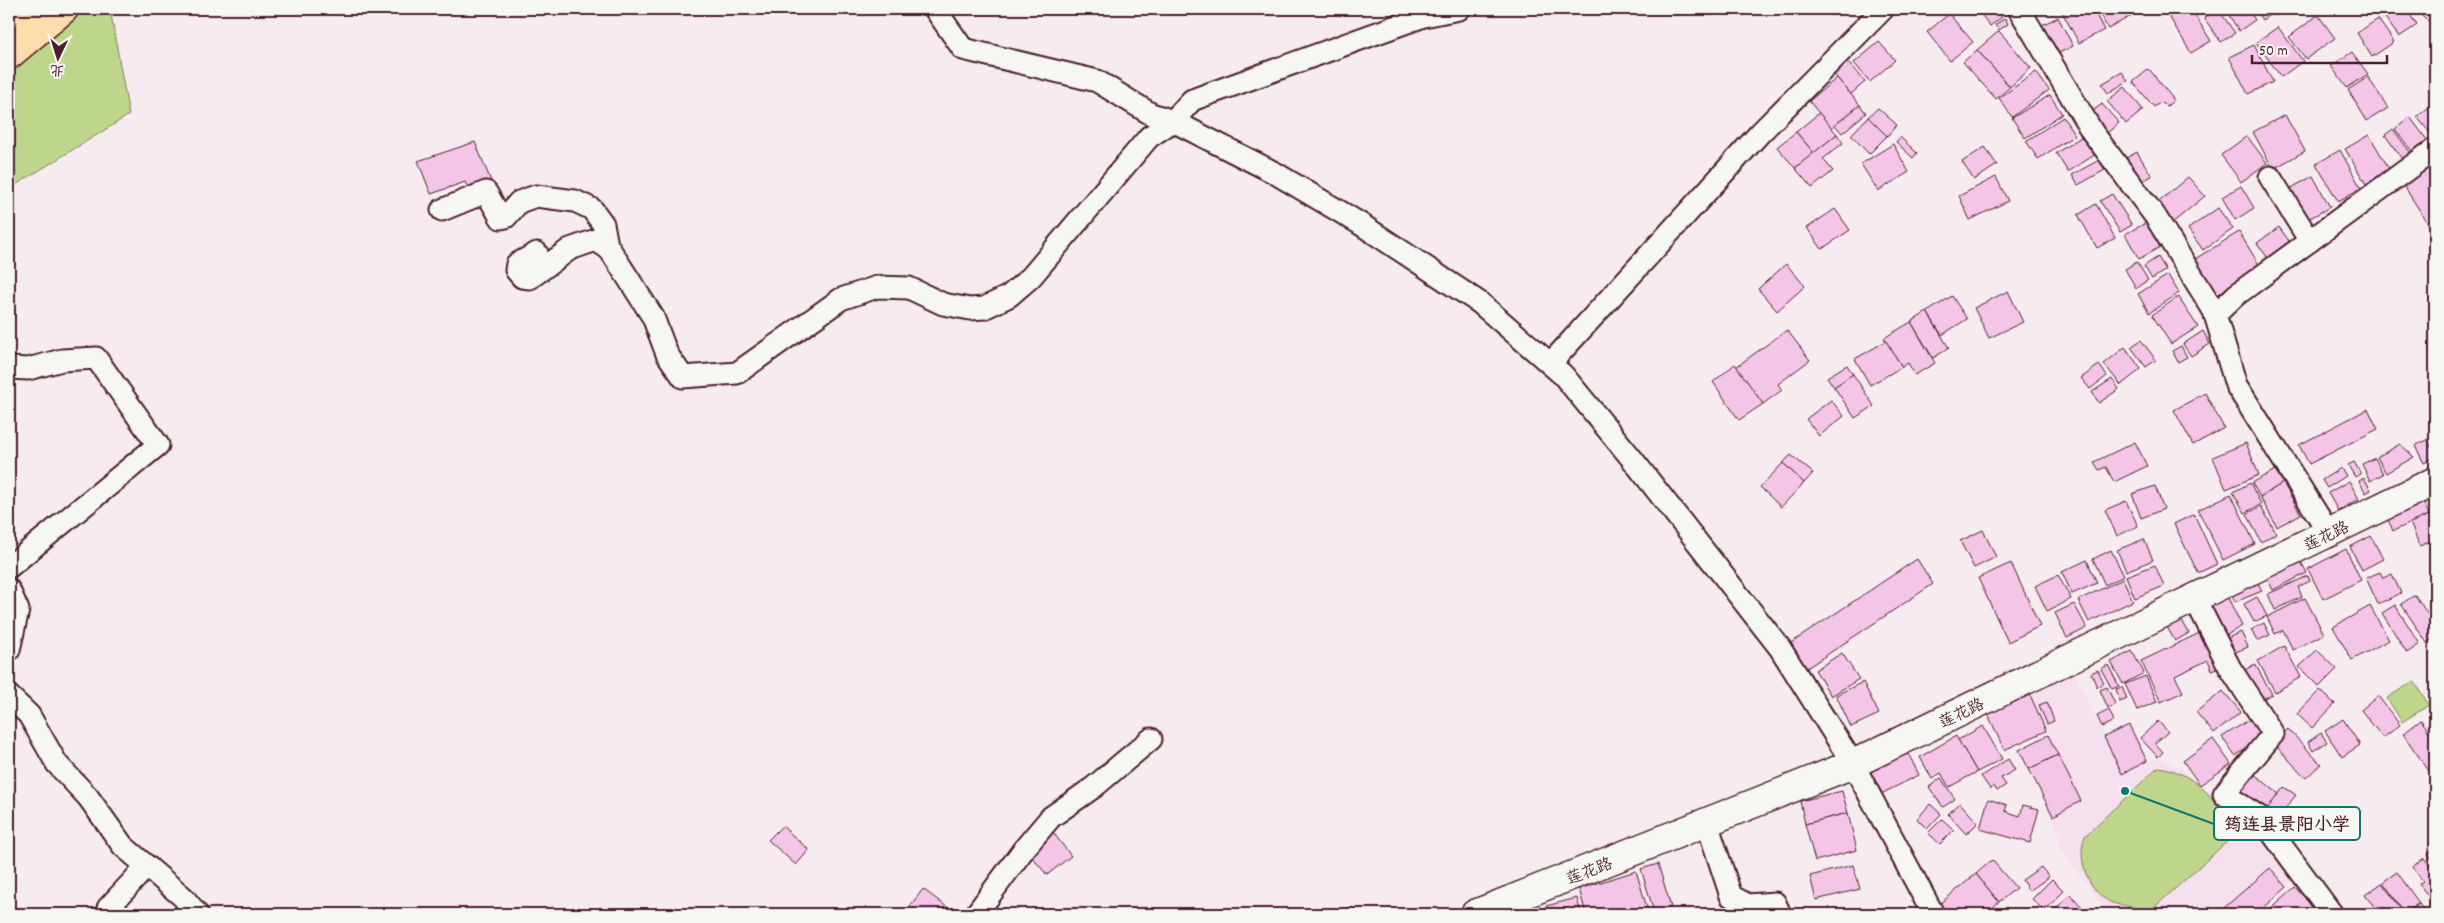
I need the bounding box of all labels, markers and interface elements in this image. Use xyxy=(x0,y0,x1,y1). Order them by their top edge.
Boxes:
north arrow xyxy=(32,32,82,82)
scale bar xyxy=(2252,32,2386,64)
text: 50 m xyxy=(2259,41,2288,63)
text: 北 xyxy=(50,59,65,79)
street label: 莲花路 xyxy=(2300,516,2354,558)
street label: 莲花路 xyxy=(1935,693,1989,735)
callout: 筠连县景阳小学 xyxy=(2214,807,2360,840)
text: 筠连县景阳小学 xyxy=(2224,814,2350,839)
street label: 莲花路 xyxy=(1563,853,1616,892)

